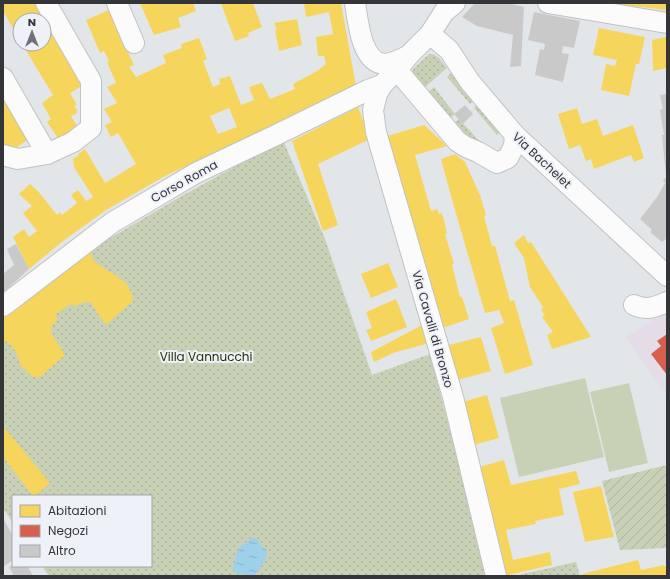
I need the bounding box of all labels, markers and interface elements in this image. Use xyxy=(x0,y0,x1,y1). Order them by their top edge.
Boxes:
north arrow xyxy=(12,12,52,52)
text: N xyxy=(28,14,36,30)
street label: Via Bachelet xyxy=(509,128,575,192)
street label: Corso Roma xyxy=(148,156,220,206)
street label: Via Cavalli di Bronzo xyxy=(408,268,458,390)
park label: Villa Vannucchi xyxy=(160,348,252,365)
legend xyxy=(12,495,152,567)
text: Abitazioni xyxy=(48,502,106,519)
text: Negozi xyxy=(48,522,88,539)
text: Altro xyxy=(48,542,76,559)

